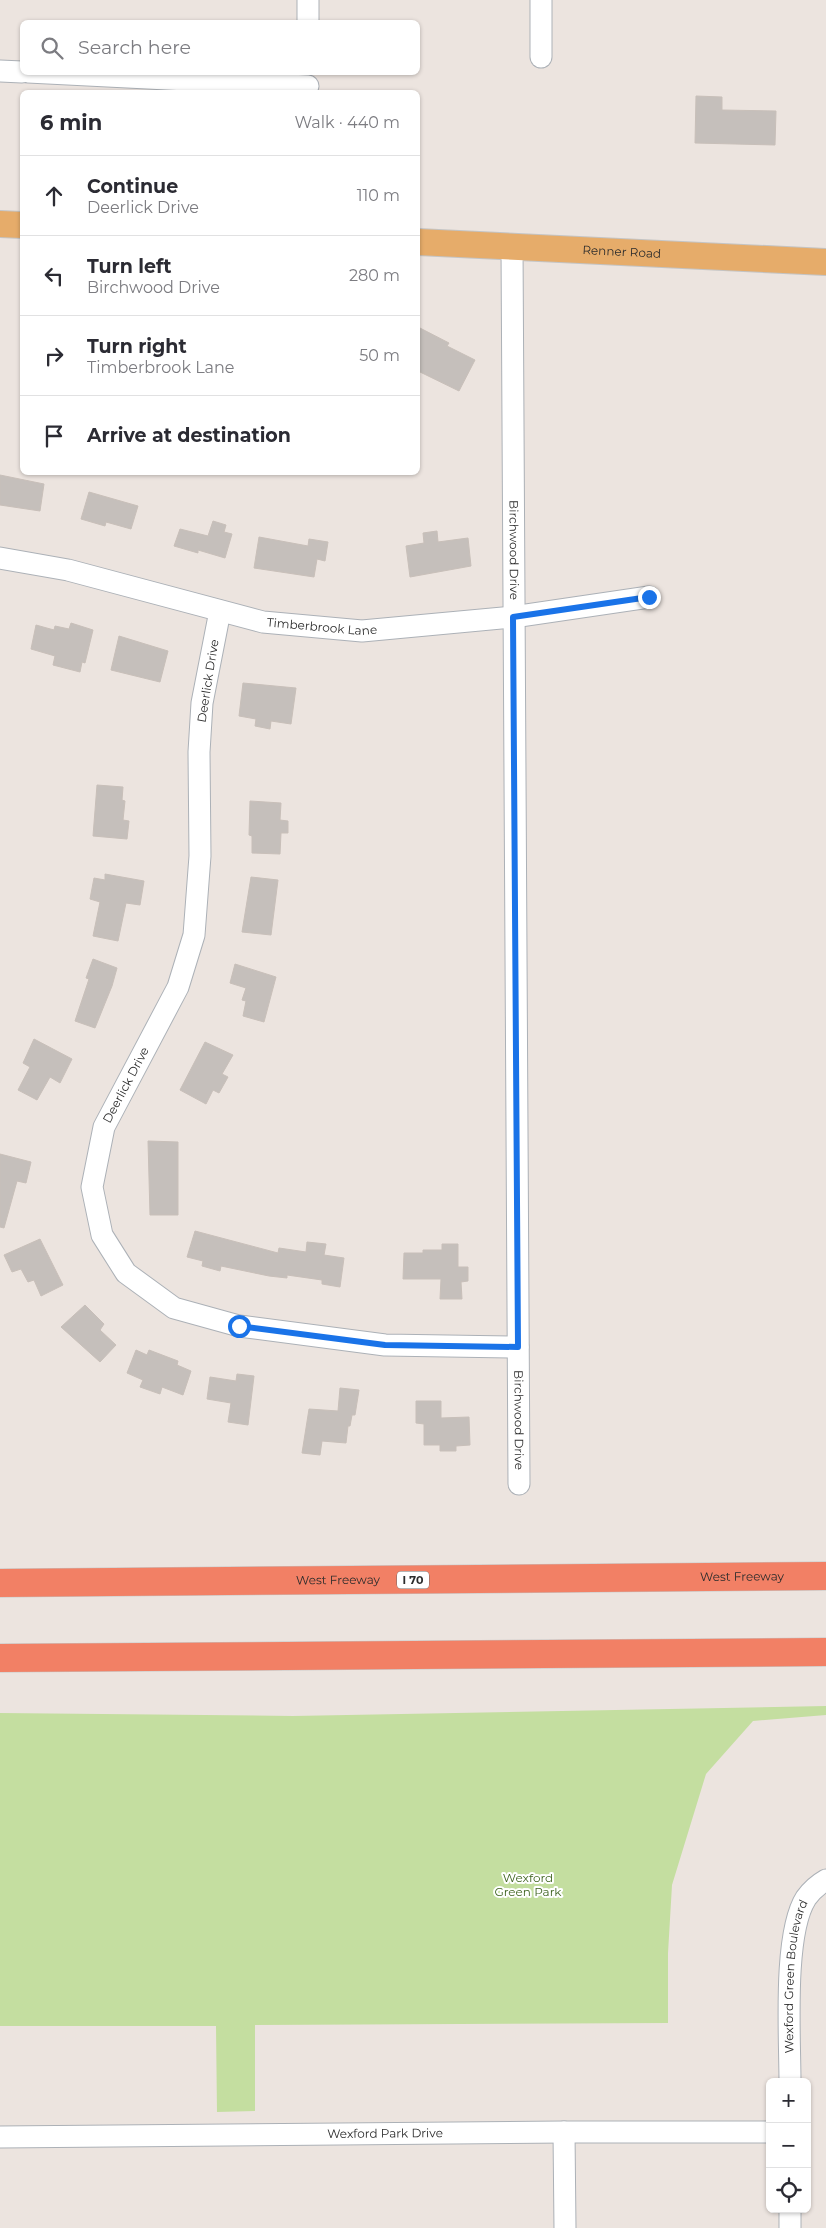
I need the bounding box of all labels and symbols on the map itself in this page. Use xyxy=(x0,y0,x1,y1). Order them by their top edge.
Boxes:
street label: Renner Road xyxy=(582,242,662,261)
street label: Birchwood Drive xyxy=(506,500,522,600)
route end xyxy=(638,586,661,609)
street label: Timberbrook Lane xyxy=(266,614,378,638)
street label: Deerlick Drive xyxy=(194,638,221,724)
street label: Deerlick Drive xyxy=(99,1044,152,1125)
route start xyxy=(228,1315,251,1338)
street label: Birchwood Drive xyxy=(511,1370,527,1470)
street label: West Freeway xyxy=(700,1568,785,1584)
street label: West Freeway xyxy=(296,1572,381,1587)
road number: I 70 xyxy=(397,1572,429,1588)
park label: Wexford Green Park xyxy=(494,1870,562,1899)
street label: Wexford Green Boulevard xyxy=(781,1897,811,2054)
street label: Wexford Park Drive xyxy=(327,2125,443,2141)

